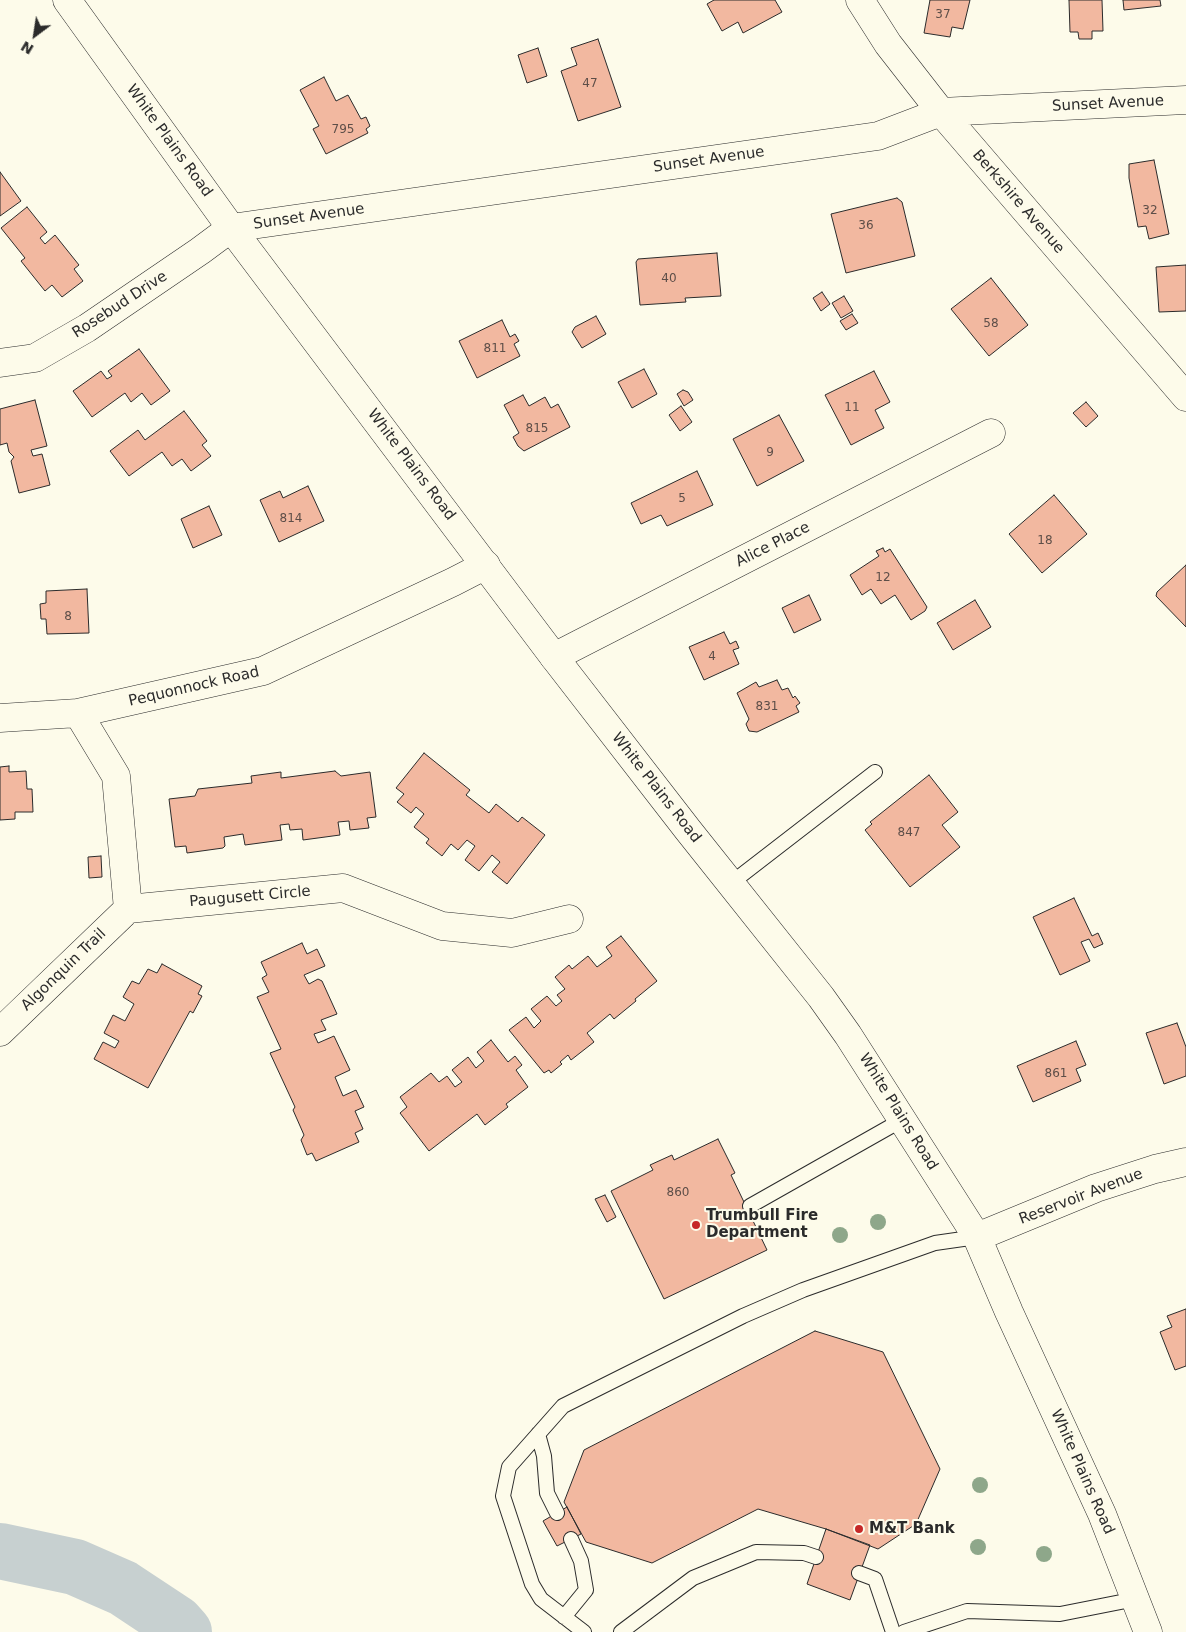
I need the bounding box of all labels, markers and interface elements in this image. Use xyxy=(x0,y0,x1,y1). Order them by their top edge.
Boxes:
house number: 37 xyxy=(935,8,951,22)
north arrow xyxy=(10,10,60,60)
text: N xyxy=(18,38,36,58)
house number: 47 xyxy=(582,77,598,91)
street label: White Plains Road xyxy=(122,81,216,201)
street label: Sunset Avenue xyxy=(1052,92,1164,116)
house number: 795 xyxy=(332,123,354,137)
street label: Sunset Avenue xyxy=(652,143,766,177)
street label: Berkshire Avenue xyxy=(968,147,1068,257)
street label: Sunset Avenue xyxy=(252,200,366,234)
house number: 32 xyxy=(1142,204,1158,218)
house number: 36 xyxy=(858,219,874,233)
street label: Rosebud Drive xyxy=(69,268,171,342)
house number: 40 xyxy=(661,272,677,286)
house number: 58 xyxy=(983,317,999,331)
house number: 811 xyxy=(484,342,506,356)
house number: 11 xyxy=(844,401,860,415)
street label: White Plains Road xyxy=(363,406,459,524)
house number: 815 xyxy=(526,422,548,436)
house number: 9 xyxy=(766,446,774,460)
house number: 5 xyxy=(678,492,686,506)
house number: 814 xyxy=(280,512,302,526)
street label: Alice Place xyxy=(733,519,813,571)
house number: 18 xyxy=(1037,534,1053,548)
house number: 12 xyxy=(875,571,891,585)
house number: 8 xyxy=(64,610,72,624)
house number: 4 xyxy=(708,650,716,664)
street label: Pequonnock Road xyxy=(127,663,261,711)
house number: 831 xyxy=(756,700,778,714)
street label: White Plains Road xyxy=(607,729,705,847)
house number: 847 xyxy=(898,826,920,840)
street label: Paugusett Circle xyxy=(189,883,311,911)
street label: Algonquin Trail xyxy=(18,925,110,1015)
street label: White Plains Road xyxy=(855,1050,941,1174)
house number: 861 xyxy=(1045,1067,1067,1081)
street label: Reservoir Avenue xyxy=(1017,1165,1145,1229)
house number: 860 xyxy=(667,1186,689,1200)
place label: Trumbull Fire Department xyxy=(706,1207,818,1242)
marker: Trumbull Fire Department xyxy=(690,1219,702,1231)
street label: White Plains Road xyxy=(1046,1407,1118,1537)
place label: M&T Bank xyxy=(869,1520,955,1538)
marker: M&T Bank xyxy=(853,1523,865,1535)

